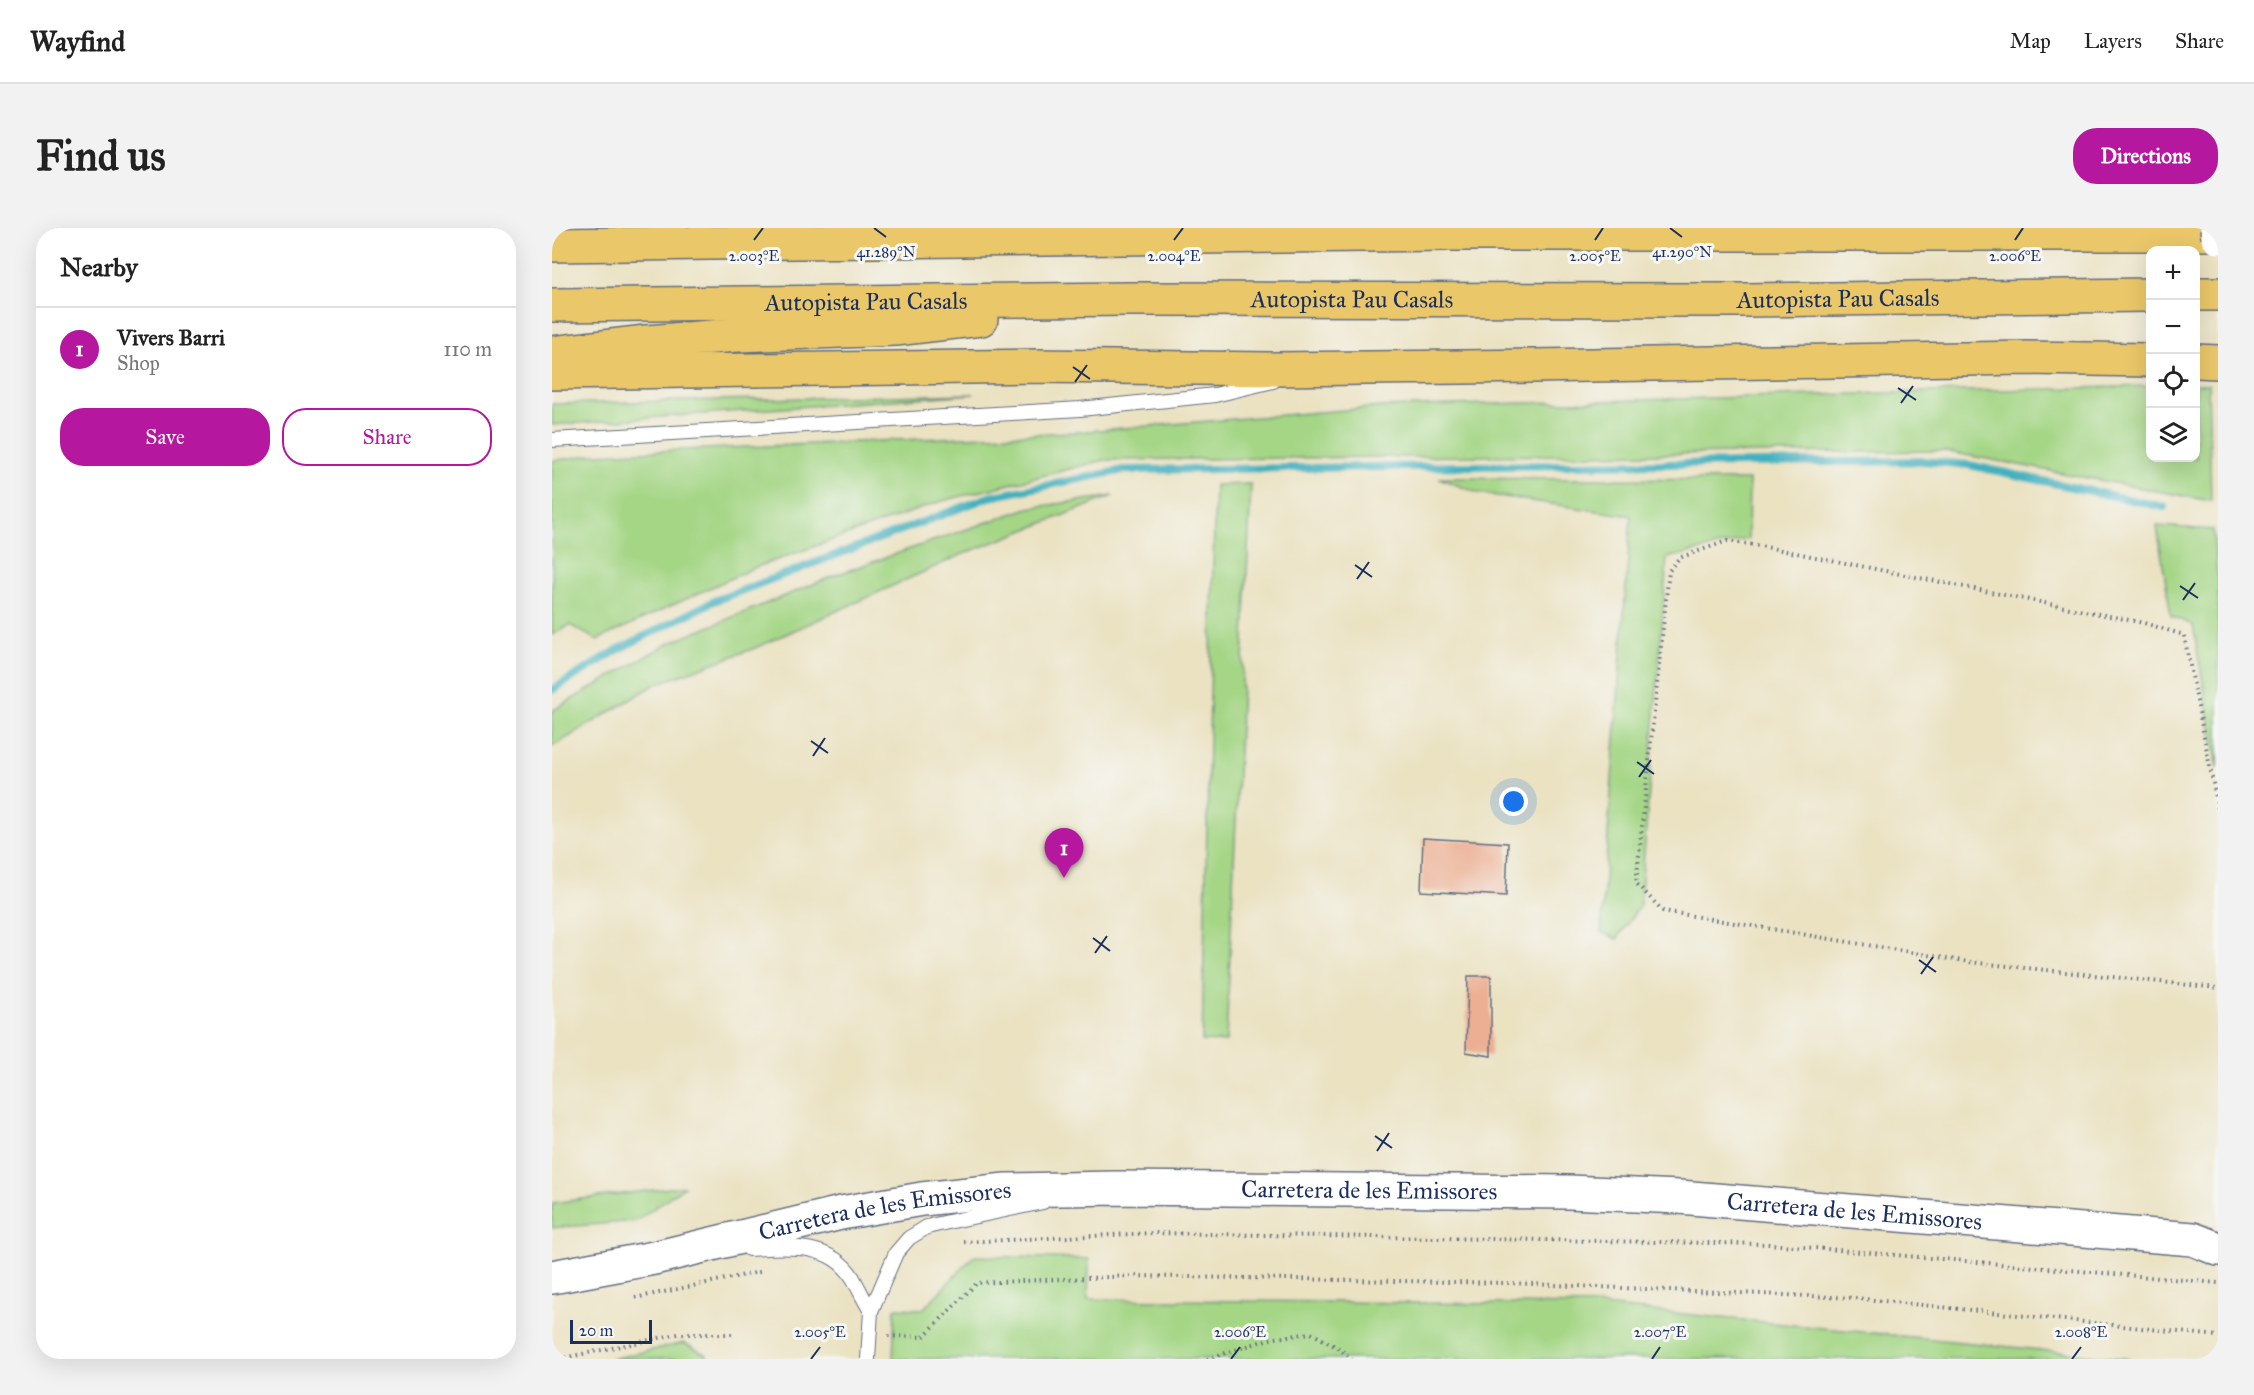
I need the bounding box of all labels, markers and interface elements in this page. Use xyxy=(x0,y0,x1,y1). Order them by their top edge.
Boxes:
text: Wayfind xyxy=(30,24,125,59)
text: Map xyxy=(2010,28,2051,54)
text: Layers xyxy=(2084,28,2142,54)
text: Share xyxy=(2175,28,2224,54)
button: Directions xyxy=(2073,128,2218,184)
text: Find us xyxy=(36,130,166,182)
text: 41.289°N xyxy=(857,243,916,261)
text: 41.290°N xyxy=(1652,243,1712,261)
map controls xyxy=(2146,246,2200,462)
button: + xyxy=(2146,246,2200,300)
text: 2.003°E xyxy=(729,247,779,265)
text: 2.004°E xyxy=(1148,247,1201,265)
text: 2.005°E xyxy=(1569,247,1621,265)
text: 2.006°E xyxy=(1989,247,2041,265)
text: Nearby xyxy=(60,251,138,283)
street label: Autopista Pau Casals xyxy=(1735,283,1940,315)
street label: Autopista Pau Casals xyxy=(1250,284,1453,315)
street label: Autopista Pau Casals xyxy=(763,286,968,318)
button: − xyxy=(2146,300,2200,354)
text: Vivers Barri xyxy=(117,324,225,351)
text: 1 xyxy=(76,337,83,361)
text: 110 m xyxy=(444,337,492,361)
text: Shop xyxy=(117,351,160,375)
button: locate xyxy=(2146,354,2200,408)
button: Save xyxy=(60,408,270,466)
button: Share xyxy=(282,408,492,466)
button: layers xyxy=(2146,408,2200,462)
your location xyxy=(1499,787,1528,816)
pin: 1 xyxy=(1044,828,1084,878)
street label: Carretera de les Emissores xyxy=(1241,1174,1497,1206)
street label: Carretera de les Emissores xyxy=(756,1175,1012,1247)
street label: Carretera de les Emissores xyxy=(1726,1186,1983,1237)
scale bar xyxy=(570,1317,652,1344)
text: 20 m xyxy=(579,1321,613,1340)
text: 2.005°E xyxy=(794,1323,846,1341)
text: 2.006°E xyxy=(1214,1323,1266,1341)
text: 2.007°E xyxy=(1634,1323,1686,1341)
text: 2.008°E xyxy=(2055,1323,2107,1341)

